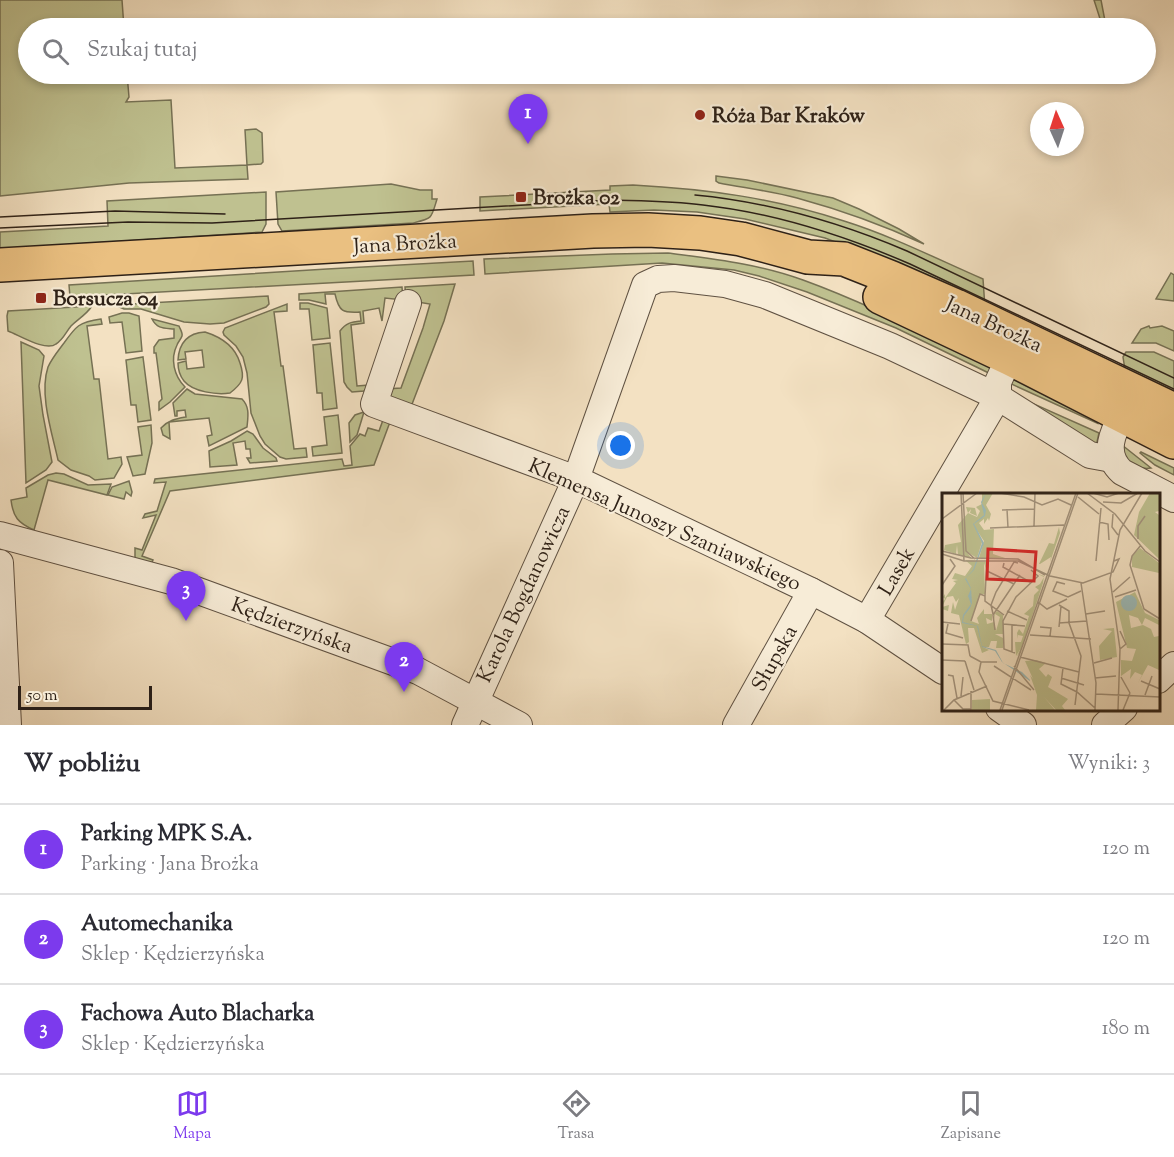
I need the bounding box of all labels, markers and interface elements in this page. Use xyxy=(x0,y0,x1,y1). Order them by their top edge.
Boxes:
search box xyxy=(18,18,1156,84)
icon: search xyxy=(39,35,72,68)
text: Szukaj tutaj xyxy=(87,35,198,67)
pin: 1 xyxy=(508,94,548,144)
place label: Róża Bar Kraków xyxy=(712,102,865,132)
north arrow xyxy=(1030,102,1084,156)
marker: Róża Bar Kraków xyxy=(693,108,707,122)
place label: Brożka 02 xyxy=(533,184,620,214)
marker: Brożka 02 xyxy=(514,190,528,204)
street label: Jana Brożka xyxy=(351,227,458,263)
place label: Borsucza 04 xyxy=(53,285,159,315)
street label: Jana Brożka xyxy=(939,290,1047,362)
marker: Borsucza 04 xyxy=(34,291,48,305)
your location xyxy=(606,431,635,460)
street label: Klemensa Junoszy Szaniawskiego xyxy=(523,452,805,600)
inset map xyxy=(942,493,1159,710)
street label: Karola Bogdanowicza xyxy=(471,501,579,688)
street label: Lasek xyxy=(872,542,924,602)
pin: 3 xyxy=(166,572,206,621)
street label: Kędzierzyńska xyxy=(226,591,357,663)
street label: Słupska xyxy=(745,620,806,698)
pin: 2 xyxy=(384,642,424,692)
scale bar xyxy=(18,683,152,710)
text: 50 m xyxy=(27,685,58,708)
text: W pobliżu xyxy=(24,746,140,783)
text: Wyniki: 3 xyxy=(1067,750,1150,779)
text: Parking MPK S.A. xyxy=(81,819,252,851)
text: 1 xyxy=(40,835,47,864)
text: 120 m xyxy=(1102,835,1150,864)
text: Parking · Jana Brożka xyxy=(81,851,259,880)
text: Automechanika xyxy=(81,909,233,941)
text: 2 xyxy=(39,925,48,954)
text: 120 m xyxy=(1102,925,1150,954)
text: Sklep · Kędzierzyńska xyxy=(81,941,265,970)
text: Fachowa Auto Blacharka xyxy=(81,999,315,1031)
text: 3 xyxy=(39,1015,48,1044)
text: 180 m xyxy=(1102,1015,1150,1044)
text: Sklep · Kędzierzyńska xyxy=(81,1031,265,1060)
tab: Mapa xyxy=(173,1087,211,1146)
tab: Trasa xyxy=(558,1087,595,1146)
tab: Zapisane xyxy=(941,1087,1001,1146)

